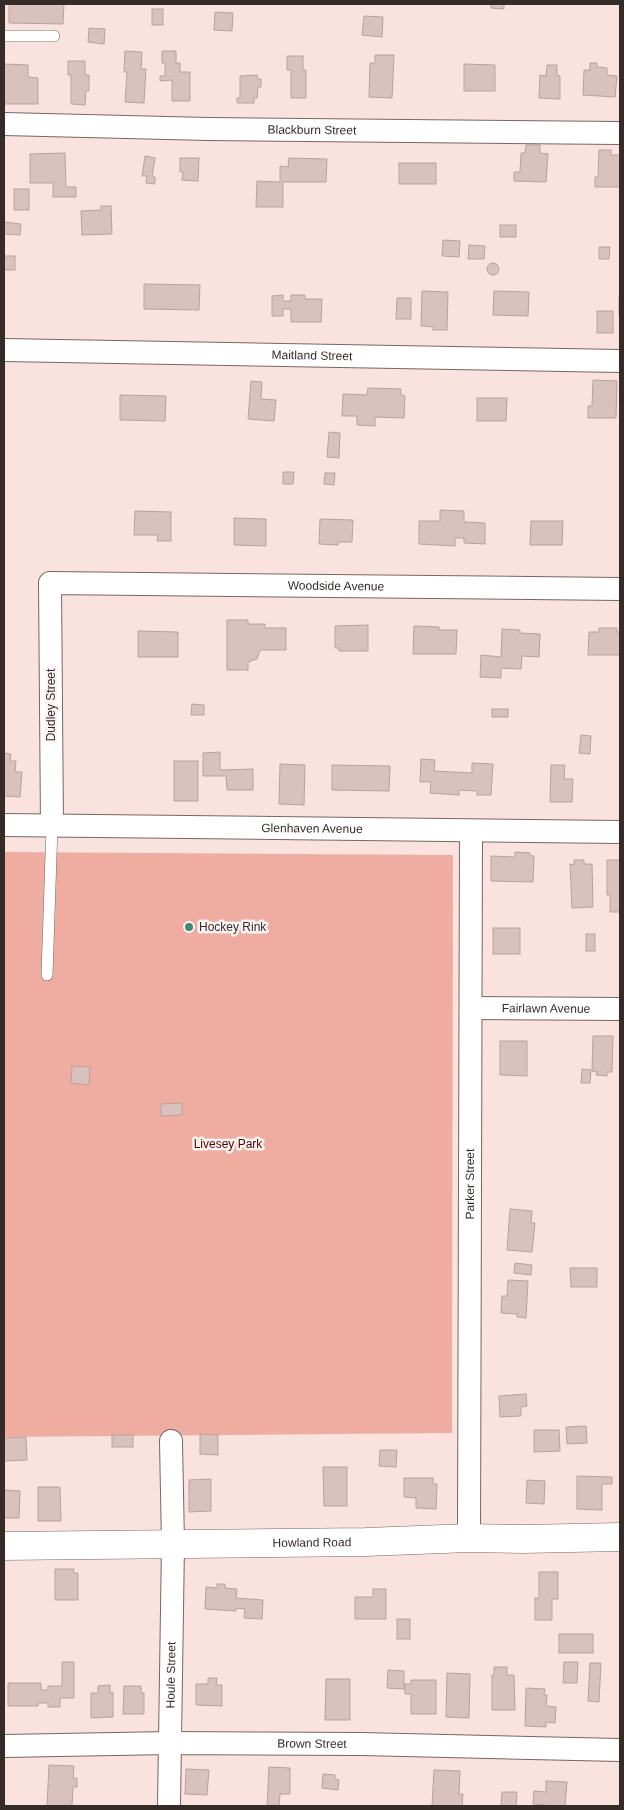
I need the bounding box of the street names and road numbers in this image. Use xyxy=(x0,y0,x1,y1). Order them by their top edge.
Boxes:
street label: Blackburn Street xyxy=(267,123,357,137)
street label: Maitland Street xyxy=(271,348,353,363)
street label: Woodside Avenue xyxy=(288,579,385,594)
street label: Dudley Street xyxy=(44,668,58,741)
street label: Glenhaven Avenue xyxy=(261,821,363,836)
street label: Fairlawn Avenue xyxy=(502,1001,591,1016)
street label: Parker Street xyxy=(463,1148,477,1219)
street label: Howland Road xyxy=(272,1535,351,1550)
street label: Houle Street xyxy=(163,1641,179,1709)
street label: Brown Street xyxy=(277,1737,347,1751)

